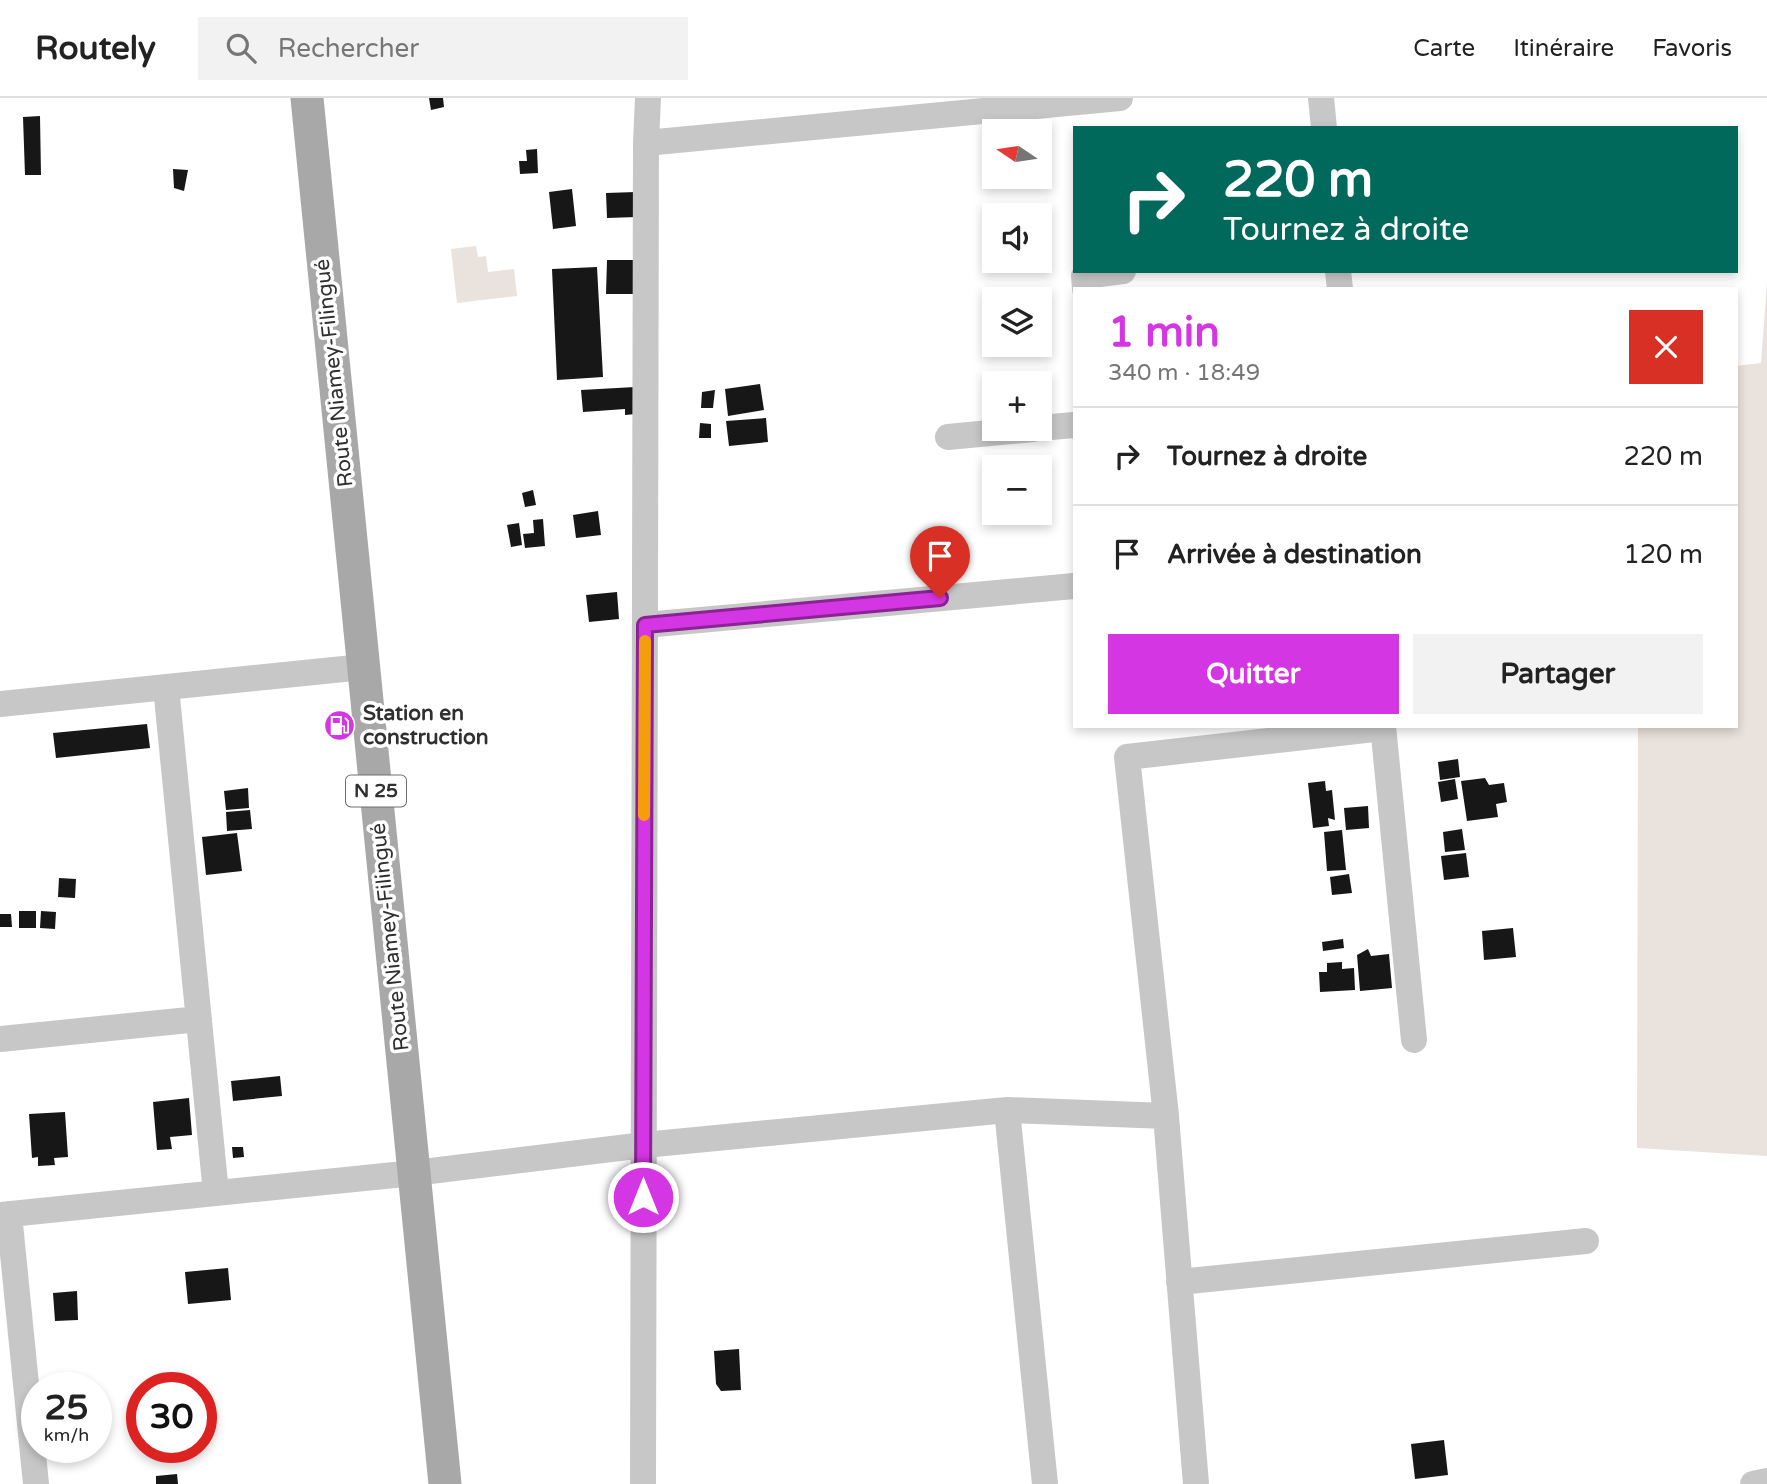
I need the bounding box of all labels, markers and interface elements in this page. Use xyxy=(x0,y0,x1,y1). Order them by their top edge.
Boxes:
search box xyxy=(198,17,688,80)
text: Routely xyxy=(35,29,156,68)
icon: search xyxy=(222,29,260,67)
text: Rechercher xyxy=(278,33,419,64)
text: Carte xyxy=(1413,34,1475,63)
text: Itinéraire xyxy=(1513,34,1614,63)
text: Favoris xyxy=(1652,34,1732,63)
north arrow xyxy=(982,119,1052,189)
map controls xyxy=(982,119,1052,525)
text: 220 m xyxy=(1223,151,1373,210)
icon: right xyxy=(1108,154,1199,245)
button: sound xyxy=(982,203,1052,273)
text: Tournez à droite xyxy=(1223,211,1469,249)
street label: Route Niamey-Filingué xyxy=(310,258,358,488)
button: layers xyxy=(982,287,1052,357)
text: 1 min xyxy=(1108,307,1220,358)
button: close xyxy=(1629,310,1703,384)
text: 340 m · 18:49 xyxy=(1108,359,1260,387)
button: + xyxy=(982,371,1052,441)
icon: right xyxy=(1108,437,1146,475)
text: Tournez à droite xyxy=(1167,441,1367,472)
text: 220 m xyxy=(1623,441,1703,472)
button: − xyxy=(982,455,1052,525)
pin xyxy=(910,526,970,598)
icon: arrive xyxy=(1108,535,1146,573)
icon: arrive xyxy=(921,537,959,575)
text: Arrivée à destination xyxy=(1167,539,1422,570)
text: 120 m xyxy=(1623,539,1703,570)
button: Quitter xyxy=(1108,634,1399,714)
button: Partager xyxy=(1413,634,1703,714)
place label: Station en construction xyxy=(363,701,489,750)
fuel station icon: Station en construction xyxy=(323,708,357,742)
road number: N 25 xyxy=(346,776,406,806)
street label: Route Niamey-Filingué xyxy=(366,822,414,1052)
position arrow xyxy=(606,1160,680,1234)
speed limit sign: 30 xyxy=(126,1372,217,1463)
text: 25 xyxy=(45,1387,88,1429)
text: km/h xyxy=(44,1424,89,1446)

